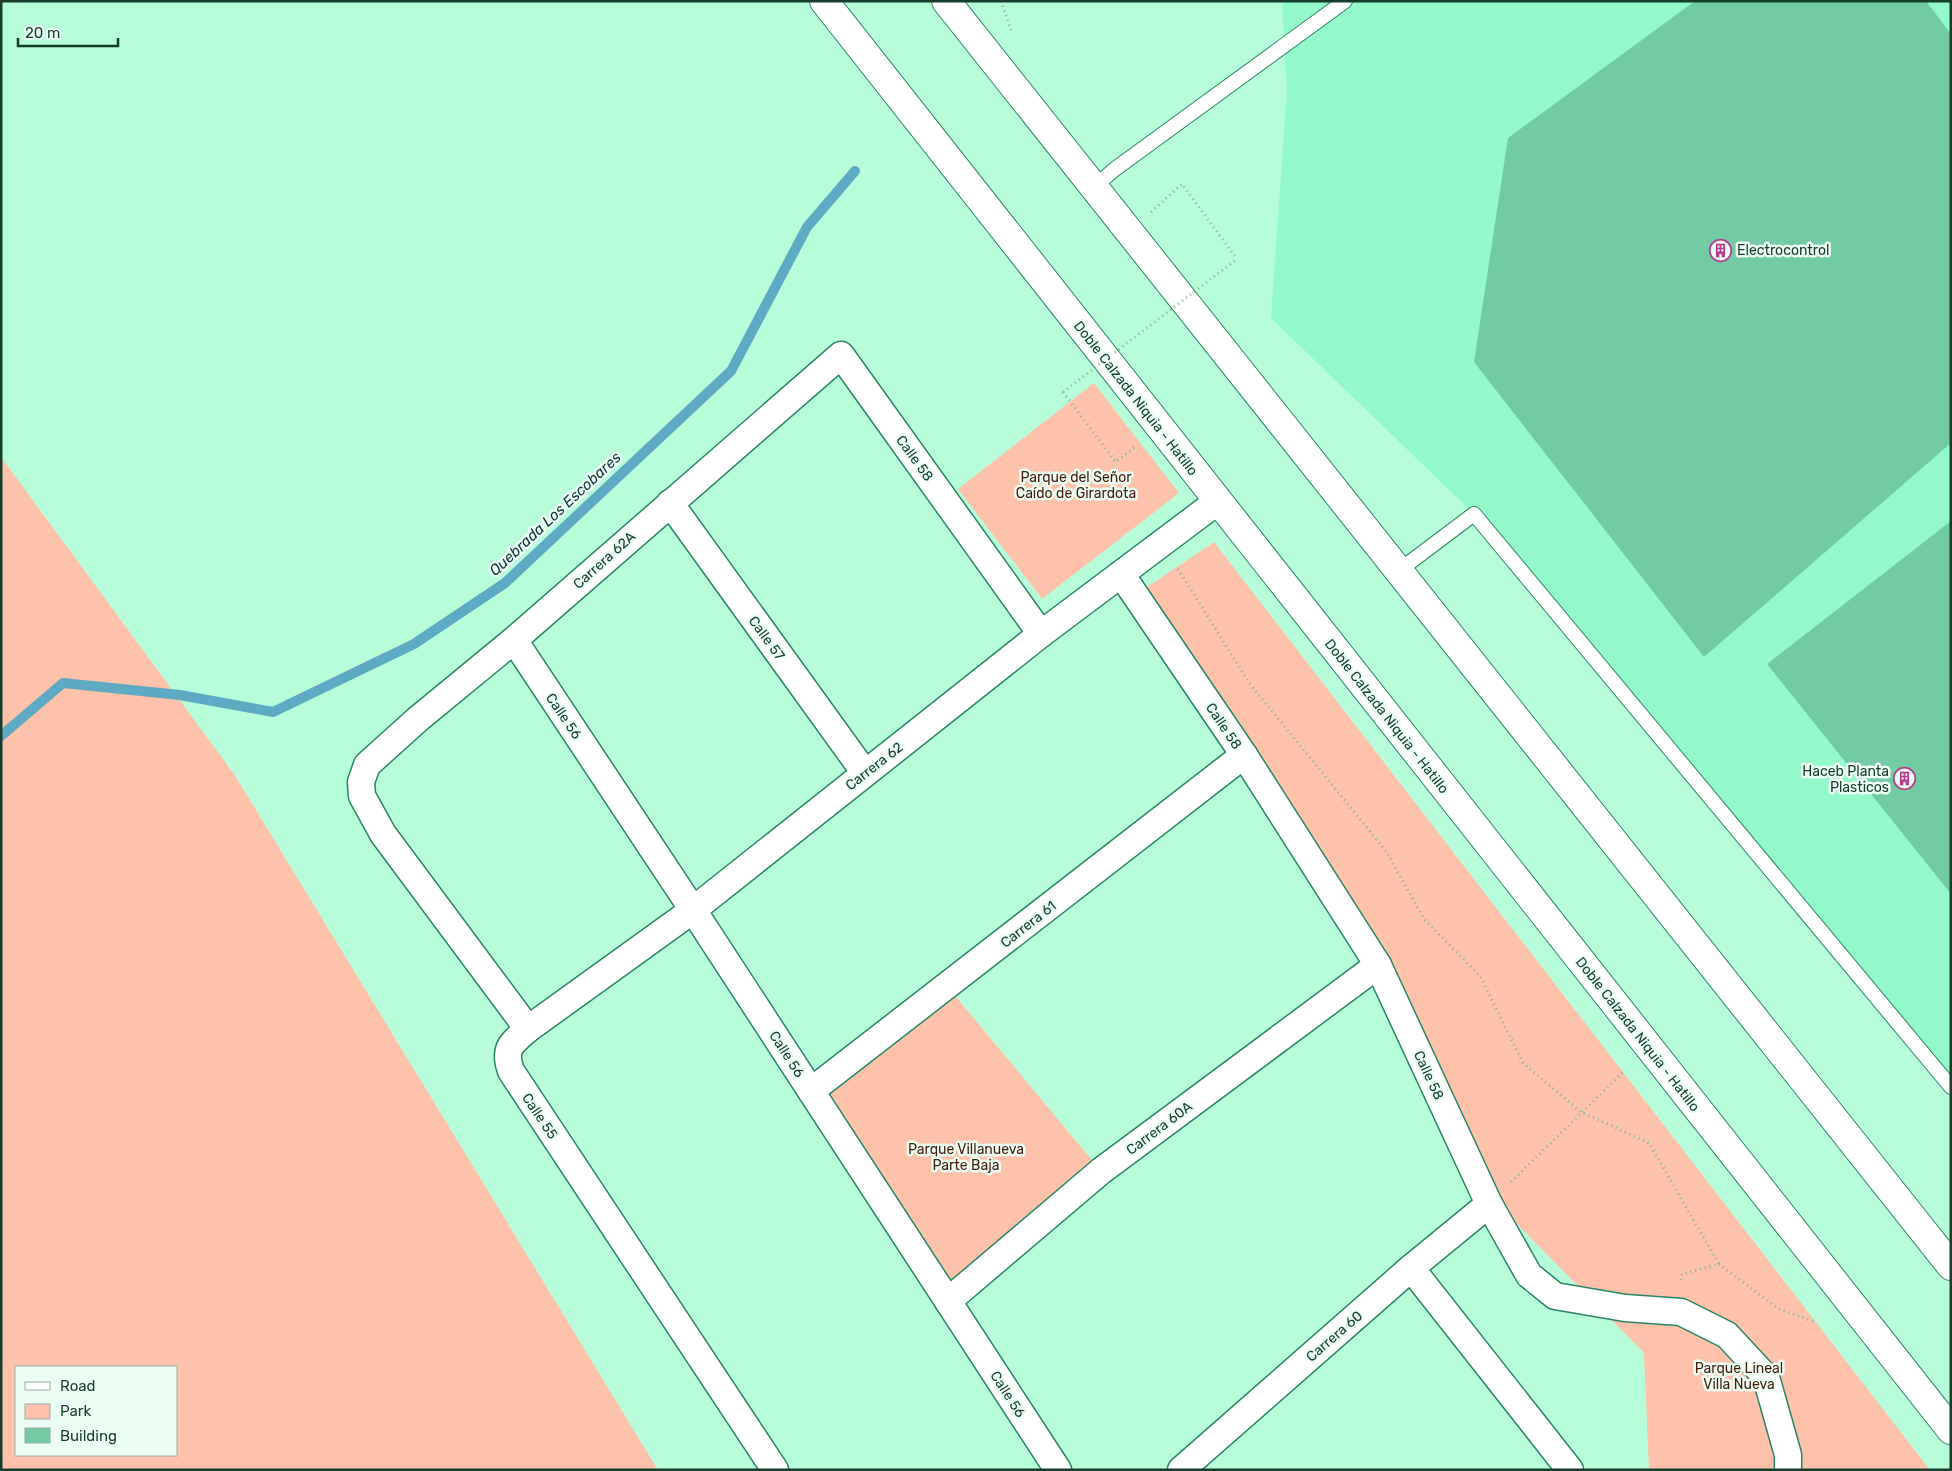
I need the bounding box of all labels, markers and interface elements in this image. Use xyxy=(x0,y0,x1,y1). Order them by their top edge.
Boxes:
scale bar xyxy=(18,15,118,47)
text: 20 m xyxy=(25,24,60,42)
building icon: Electrocontrol xyxy=(1709,238,1733,262)
place label: Electrocontrol xyxy=(1737,242,1829,259)
street label: Doble Calzada Niquia - Hatillo xyxy=(1070,318,1201,479)
street label: Calle 58 xyxy=(892,432,937,485)
water label: Quebrada Los Escobares xyxy=(485,448,625,580)
park label: Parque del Señor Caído de Girardota xyxy=(1016,469,1136,502)
street label: Carrera 62A xyxy=(570,528,639,593)
street label: Calle 57 xyxy=(745,613,788,664)
street label: Doble Calzada Niquia - Hatillo xyxy=(1321,636,1452,797)
street label: Calle 56 xyxy=(542,690,585,743)
street label: Calle 58 xyxy=(1202,700,1245,753)
street label: Carrera 62 xyxy=(842,739,906,794)
place label: Haceb Planta Plasticos xyxy=(1802,763,1889,796)
building icon: Haceb Planta Plasticos xyxy=(1893,767,1917,791)
street label: Carrera 61 xyxy=(997,897,1059,951)
street label: Doble Calzada Niquia - Hatillo xyxy=(1572,954,1703,1115)
street label: Calle 56 xyxy=(765,1028,808,1081)
street label: Calle 58 xyxy=(1410,1048,1447,1103)
street label: Calle 55 xyxy=(518,1090,561,1142)
street label: Carrera 60A xyxy=(1123,1098,1196,1159)
park label: Parque Villanueva Parte Baja xyxy=(908,1141,1024,1174)
street label: Carrera 60 xyxy=(1303,1307,1366,1365)
park label: Parque Lineal Villa Nueva xyxy=(1695,1360,1783,1393)
legend xyxy=(15,1366,178,1456)
street label: Calle 56 xyxy=(986,1368,1029,1421)
text: Road xyxy=(60,1377,96,1395)
text: Park xyxy=(60,1402,91,1420)
text: Building xyxy=(60,1427,117,1445)

